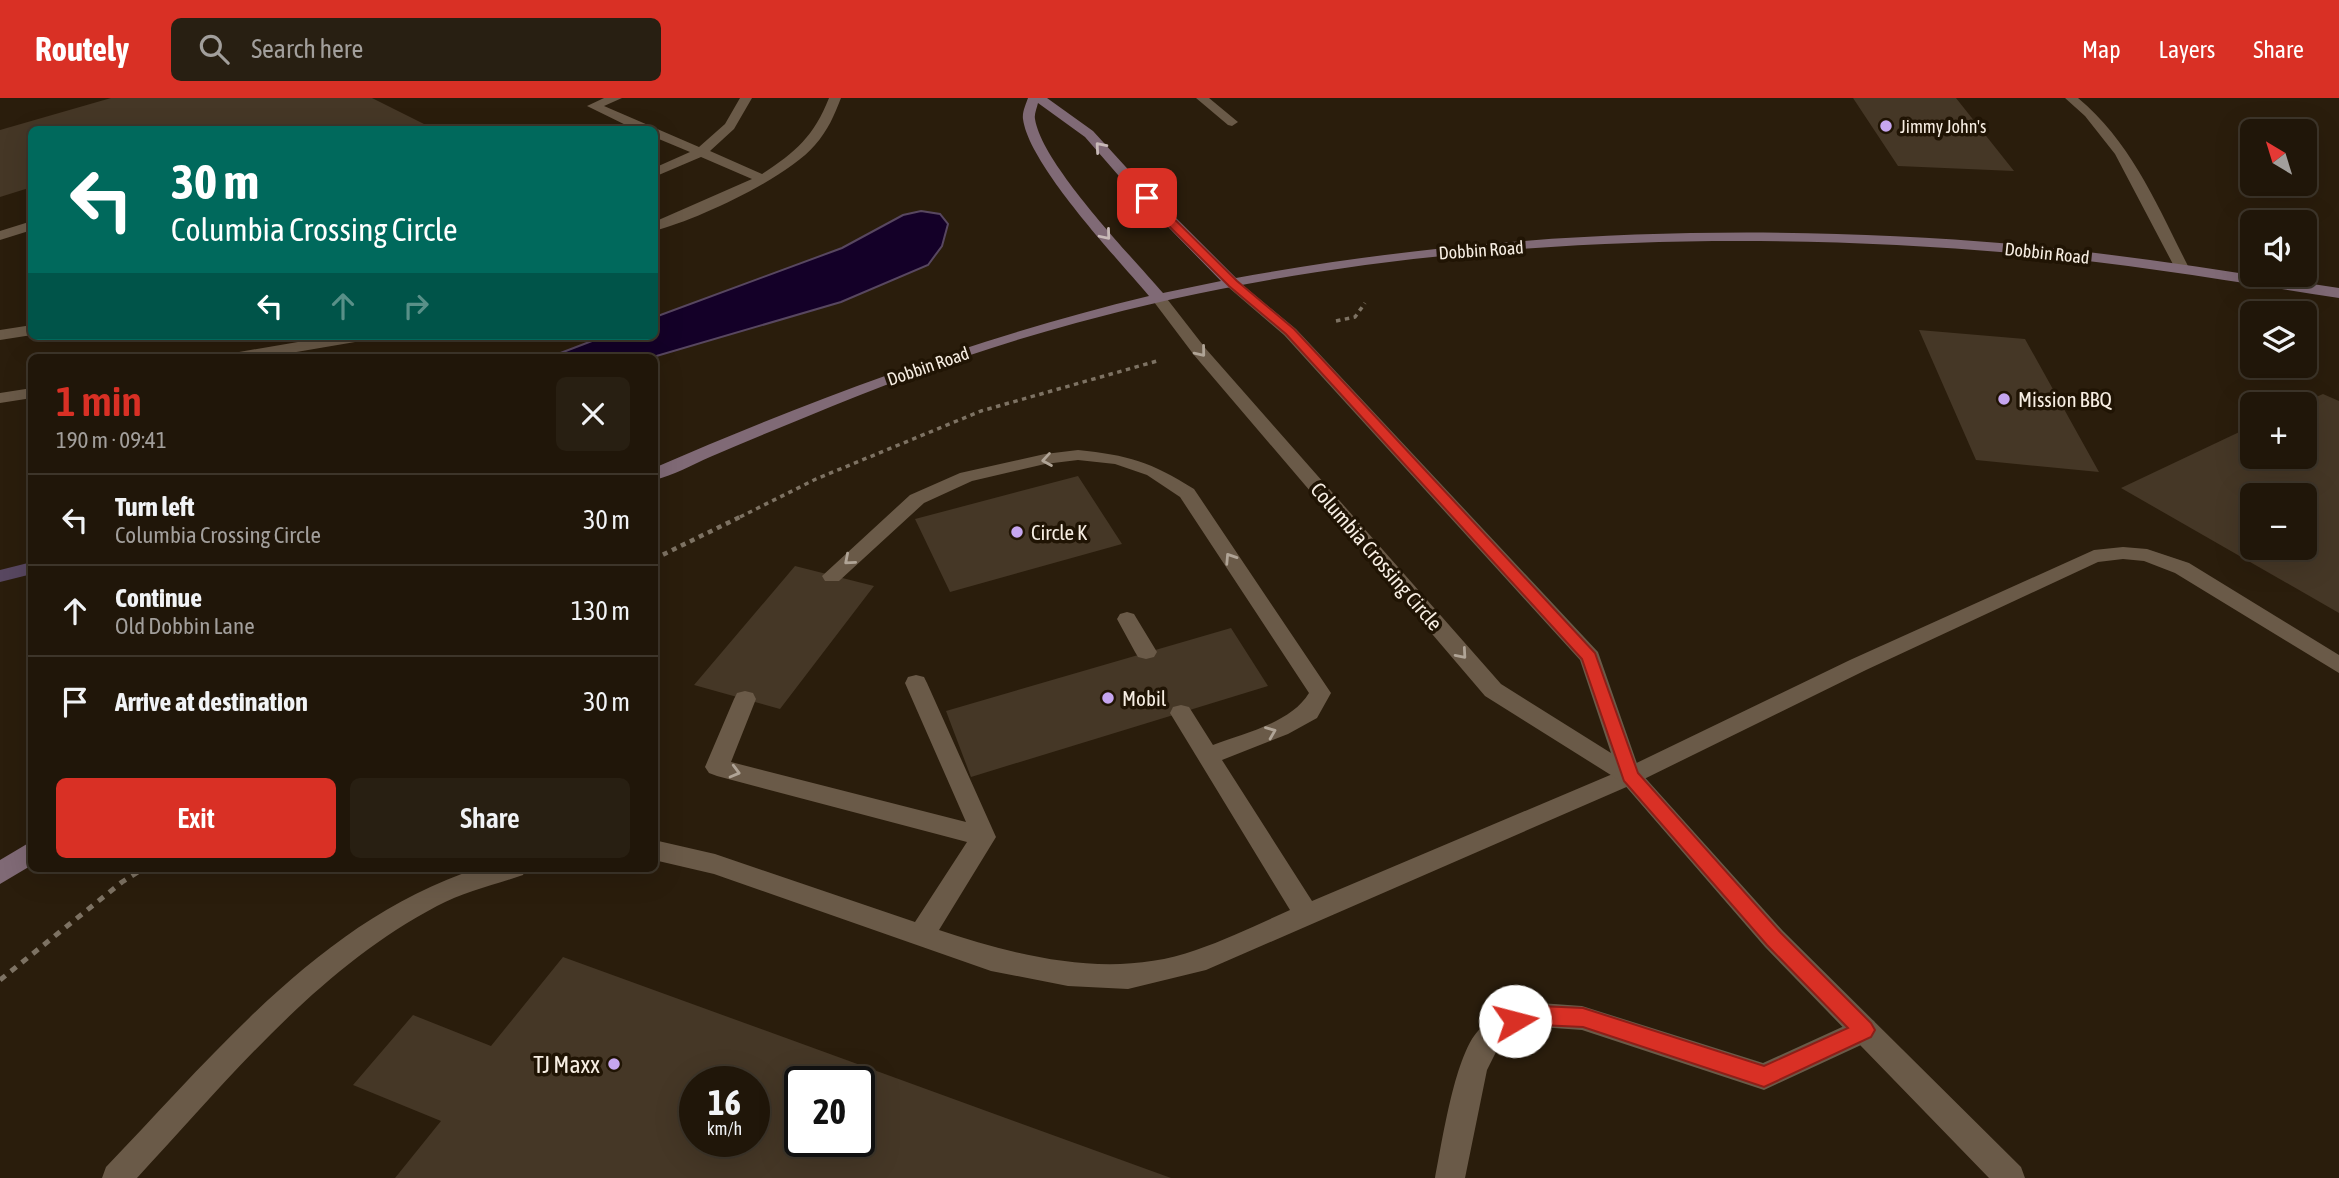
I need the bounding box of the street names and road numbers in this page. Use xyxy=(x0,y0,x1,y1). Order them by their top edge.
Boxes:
street label: Dobbin Road xyxy=(1438,237,1524,263)
street label: Dobbin Road xyxy=(2003,238,2091,268)
street label: Dobbin Road xyxy=(884,342,972,390)
street label: Columbia Crossing Circle xyxy=(1306,477,1448,635)

